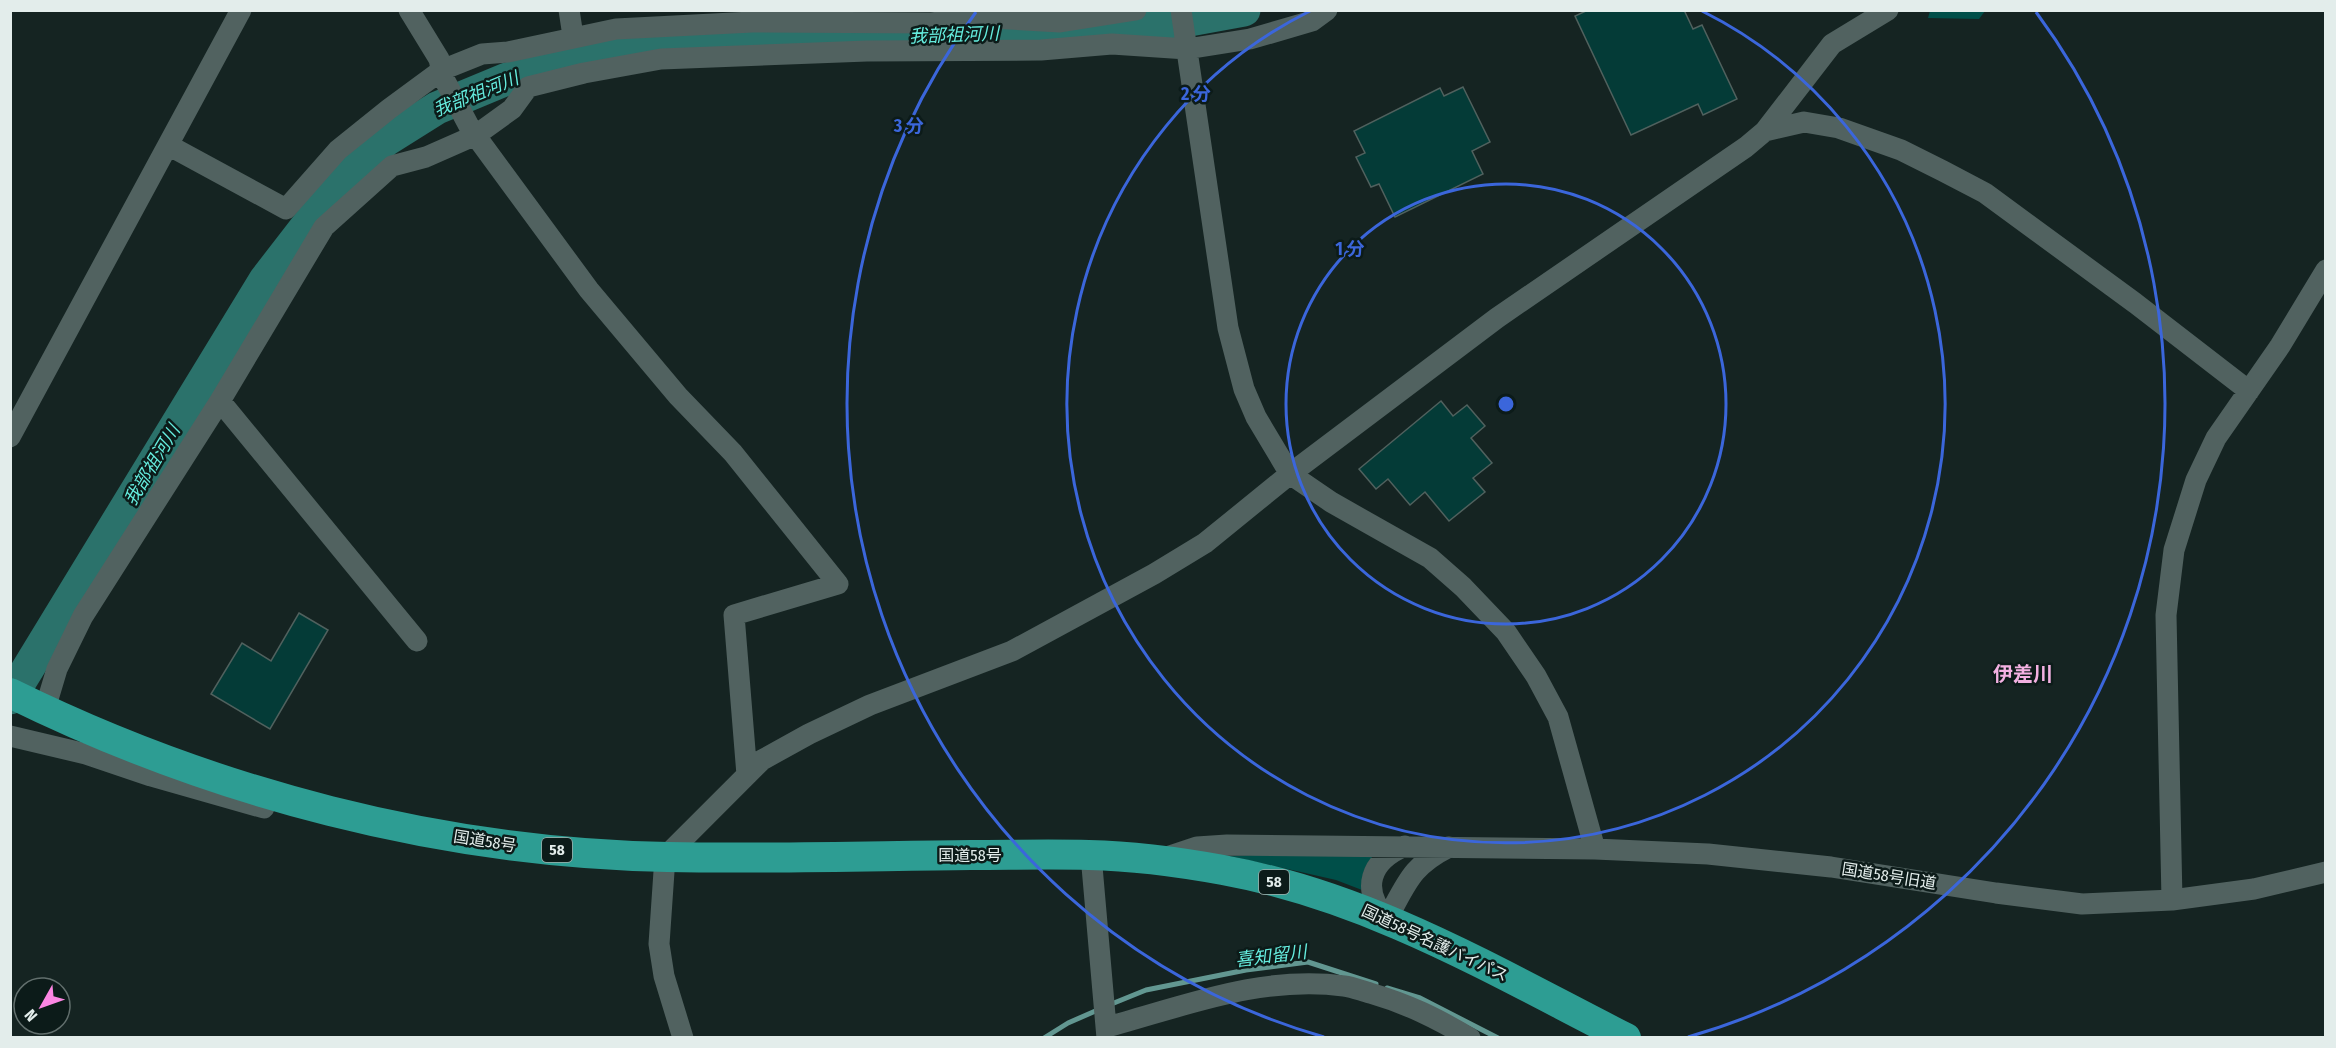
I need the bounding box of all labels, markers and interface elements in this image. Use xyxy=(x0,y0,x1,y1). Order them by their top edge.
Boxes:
water label: 我部祖河川 xyxy=(909,22,1001,48)
water label: 我部祖河川 xyxy=(430,66,524,121)
text: 2 分 xyxy=(1180,83,1211,105)
text: 3 分 xyxy=(893,115,924,137)
text: 1 分 xyxy=(1335,238,1365,260)
centre of rings xyxy=(1496,394,1516,414)
water label: 我部祖河川 xyxy=(119,419,186,509)
district label: 伊差川 xyxy=(1993,662,2053,686)
street label: 国道58号 xyxy=(452,827,518,855)
road number: 58 xyxy=(542,838,572,862)
street label: 国道58号 xyxy=(938,846,1002,865)
street label: 国道58号旧道 xyxy=(1840,859,1938,893)
road number: 58 xyxy=(1259,870,1289,894)
street label: 国道58号名護バイパス xyxy=(1359,901,1511,985)
water label: 喜知留川 xyxy=(1234,940,1310,971)
north arrow xyxy=(12,976,72,1036)
text: N xyxy=(21,1006,41,1025)

